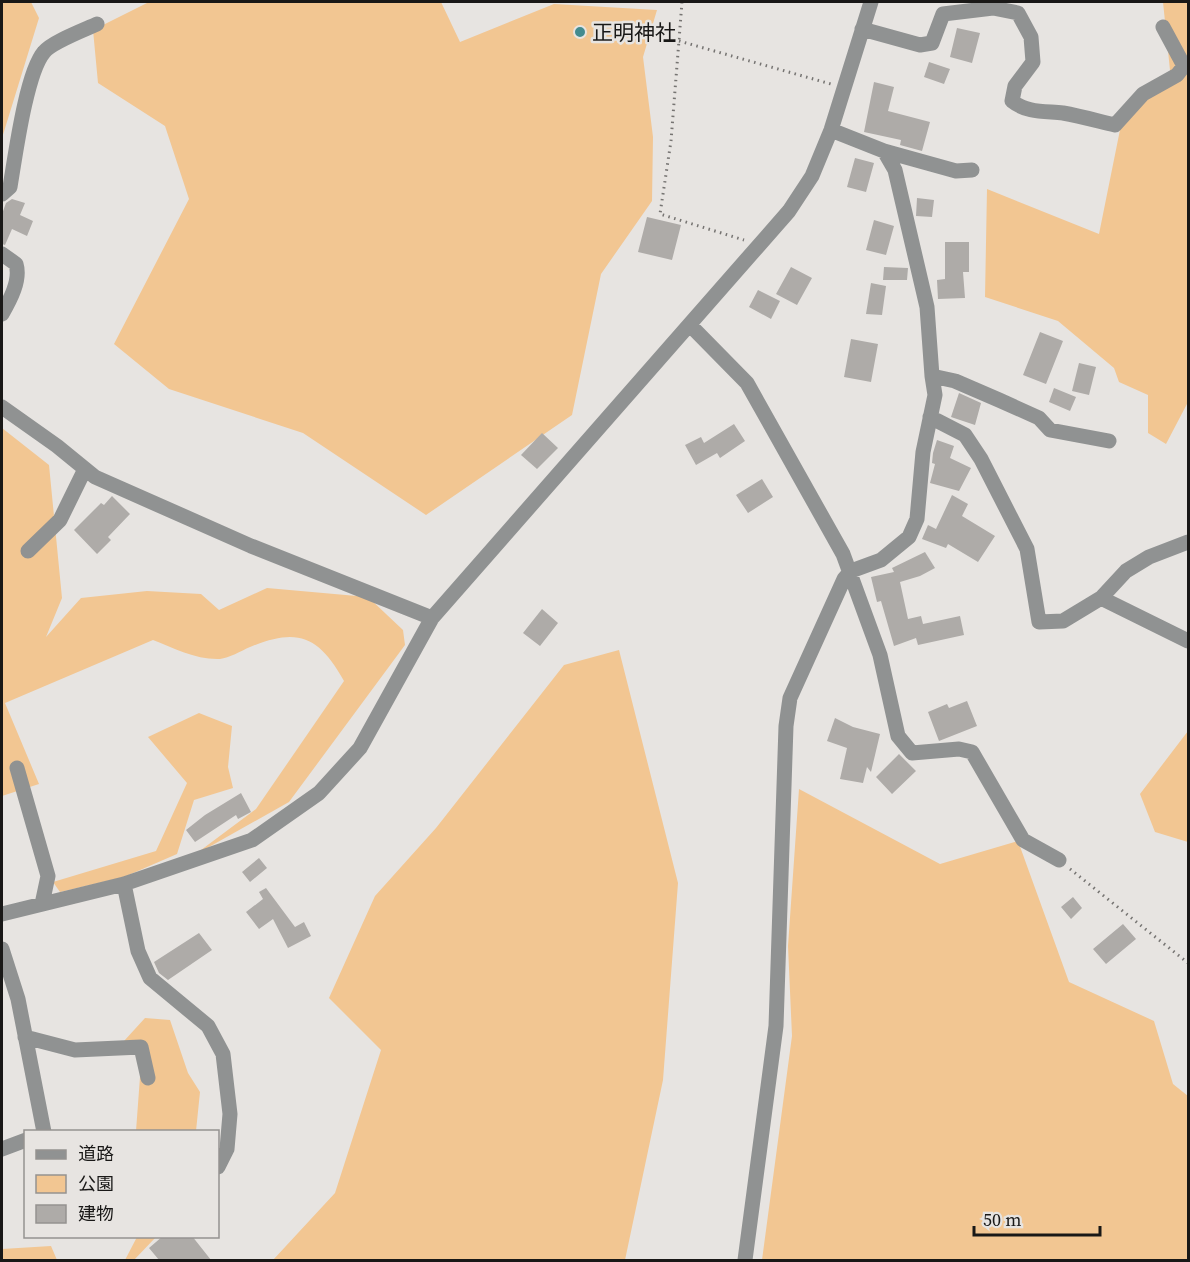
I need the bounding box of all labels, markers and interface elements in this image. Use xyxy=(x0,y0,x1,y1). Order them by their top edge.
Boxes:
place label: 正明神社 xyxy=(592,18,676,47)
marker: 正明神社 xyxy=(573,25,587,39)
legend xyxy=(24,1130,219,1238)
text: 道路 xyxy=(78,1141,114,1166)
text: 公園 xyxy=(78,1171,114,1196)
scale bar xyxy=(974,1199,1100,1237)
text: 建物 xyxy=(78,1201,114,1226)
text: 50 m xyxy=(983,1207,1021,1232)

